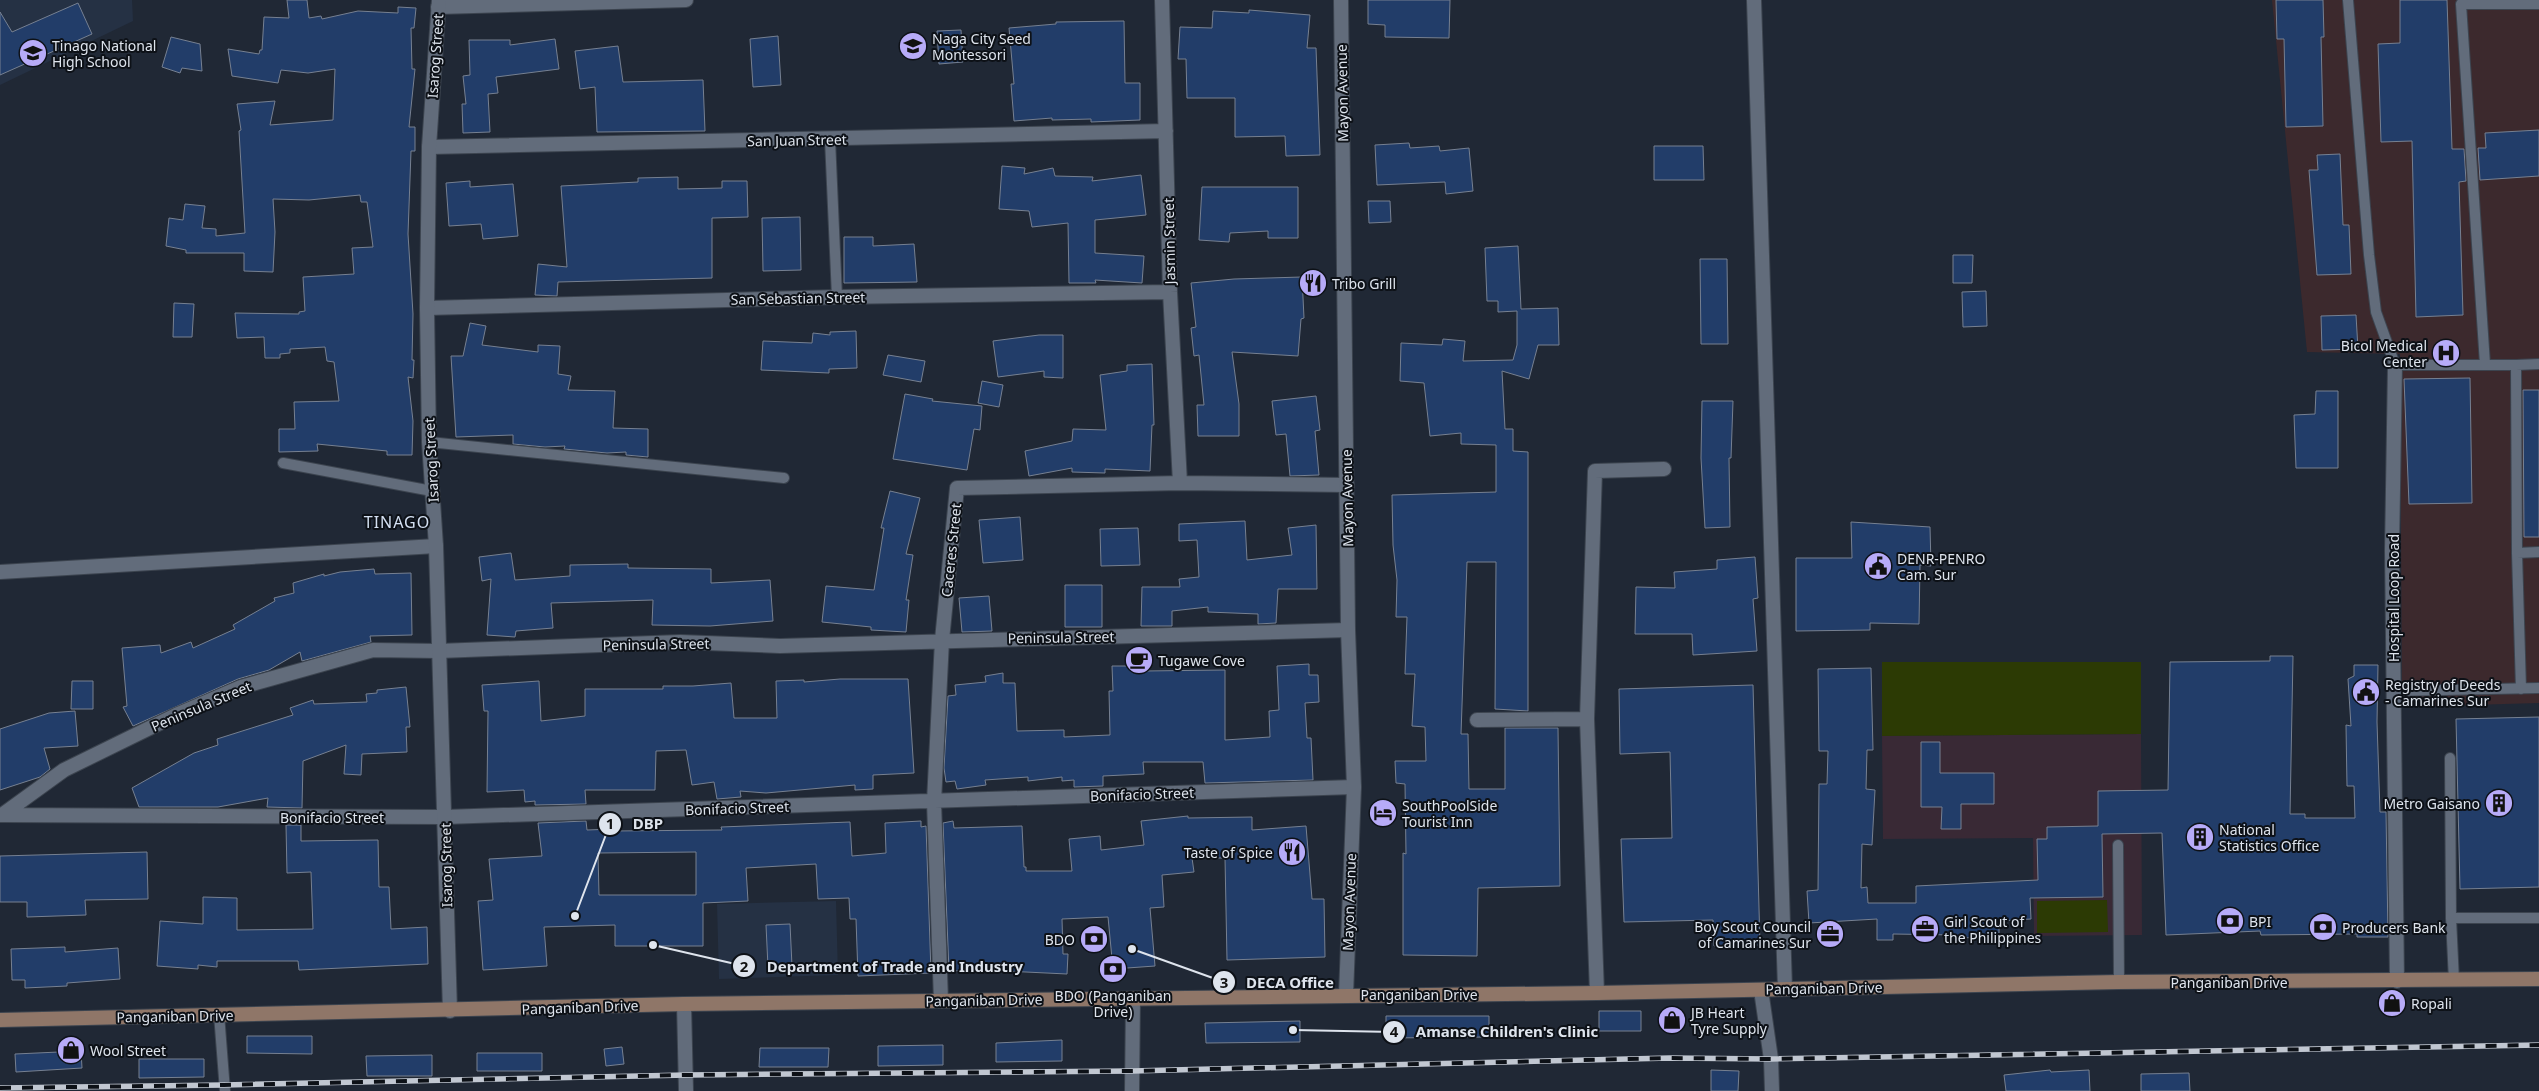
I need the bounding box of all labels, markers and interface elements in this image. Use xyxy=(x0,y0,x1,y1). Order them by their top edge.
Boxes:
street label: Isarog Street xyxy=(423,13,447,99)
place label: Naga City Seed Montessori xyxy=(932,29,1031,64)
school or university icon: Naga City Seed Montessori xyxy=(898,31,928,61)
place label: Tinago National High School xyxy=(52,36,156,71)
school or university icon: Tinago National High School xyxy=(18,38,48,68)
street label: Mayon Avenue xyxy=(1332,44,1352,142)
street label: San Juan Street xyxy=(747,130,847,150)
street label: Jasmin Street xyxy=(1159,198,1179,286)
restaurant icon: Tribo Grill xyxy=(1298,268,1328,298)
place label: Tribo Grill xyxy=(1332,274,1396,293)
street label: San Sebastian Street xyxy=(731,287,865,309)
place label: Bicol Medical Center xyxy=(2341,336,2427,371)
hospital icon: Bicol Medical Center xyxy=(2431,338,2461,368)
street label: Isarog Street xyxy=(419,417,443,503)
street label: Mayon Avenue xyxy=(1337,449,1357,547)
street label: Caceres Street xyxy=(937,502,965,598)
district label: TINAGO xyxy=(364,511,430,533)
street label: Hospital Loop Road xyxy=(2384,534,2403,662)
place label: DENR-PENRO Cam. Sur xyxy=(1897,549,1985,584)
public building icon: DENR-PENRO Cam. Sur xyxy=(1863,551,1893,581)
street label: Peninsula Street xyxy=(1007,627,1115,647)
street label: Peninsula Street xyxy=(602,634,710,654)
cafe icon: Tugawe Cove xyxy=(1124,645,1154,675)
place label: Tugawe Cove xyxy=(1158,651,1245,670)
place label: Registry of Deeds - Camarines Sur xyxy=(2385,675,2501,710)
street label: Peninsula Street xyxy=(148,676,254,736)
public building icon: Registry of Deeds - Camarines Sur xyxy=(2351,677,2381,707)
street label: Bonifacio Street xyxy=(1090,783,1194,805)
building icon: Metro Gaisano xyxy=(2484,788,2514,818)
place label: Metro Gaisano xyxy=(2383,794,2480,813)
place label: SouthPoolSide Tourist Inn xyxy=(1402,796,1497,831)
street label: Bonifacio Street xyxy=(685,797,789,819)
hotel icon: SouthPoolSide Tourist Inn xyxy=(1368,798,1398,828)
street label: Bonifacio Street xyxy=(280,808,384,827)
callout: DBP xyxy=(597,809,673,839)
text: 1 xyxy=(606,813,614,833)
text: DBP xyxy=(633,813,663,833)
place label: National Statistics Office xyxy=(2219,820,2320,855)
building icon: National Statistics Office xyxy=(2185,822,2215,852)
street label: Isarog Street xyxy=(436,823,456,907)
restaurant icon: Taste of Spice xyxy=(1277,837,1307,867)
place label: Taste of Spice xyxy=(1184,843,1273,862)
street label: Mayon Avenue xyxy=(1338,853,1360,951)
bank icon: BPI xyxy=(2215,906,2245,936)
place label: Girl Scout of the Philippines xyxy=(1944,912,2042,947)
place label: BPI xyxy=(2249,912,2272,931)
bank icon: Producers Bank xyxy=(2308,912,2338,942)
office icon: Girl Scout of the Philippines xyxy=(1910,914,1940,944)
place label: Boy Scout Council of Camarines Sur xyxy=(1694,917,1811,952)
place label: Producers Bank xyxy=(2342,918,2446,937)
office icon: Boy Scout Council of Camarines Sur xyxy=(1815,919,1845,949)
bank icon: BDO xyxy=(1079,924,1109,954)
place label: BDO xyxy=(1045,930,1075,949)
callout: Department of Trade and Industry xyxy=(731,951,1033,981)
bank icon: BDO (Panganiban Drive) xyxy=(1098,954,1128,984)
text: 2 xyxy=(740,956,749,976)
text: Department of Trade and Industry xyxy=(767,956,1024,976)
callout: DECA Office xyxy=(1211,967,1344,997)
text: 3 xyxy=(1220,972,1228,992)
text: DECA Office xyxy=(1246,972,1334,992)
street label: Panganiban Drive xyxy=(2170,973,2288,992)
street label: Panganiban Drive xyxy=(1765,977,1883,999)
street label: Panganiban Drive xyxy=(1360,985,1478,1004)
place label: BDO (Panganiban Drive) xyxy=(1055,986,1171,1021)
shop icon: Ropali xyxy=(2377,988,2407,1018)
street label: Panganiban Drive xyxy=(925,989,1043,1011)
place label: Ropali xyxy=(2411,994,2452,1013)
street label: Panganiban Drive xyxy=(521,995,639,1019)
place label: JB Heart Tyre Supply xyxy=(1689,1003,1768,1038)
street label: Panganiban Drive xyxy=(116,1005,234,1027)
shop icon: JB Heart Tyre Supply xyxy=(1657,1005,1687,1035)
callout: Amanse Children's Clinic xyxy=(1381,1017,1609,1047)
text: 4 xyxy=(1390,1021,1399,1041)
text: Amanse Children's Clinic xyxy=(1416,1021,1598,1041)
shop icon: Wool Street xyxy=(56,1035,86,1065)
place label: Wool Street xyxy=(90,1041,166,1060)

